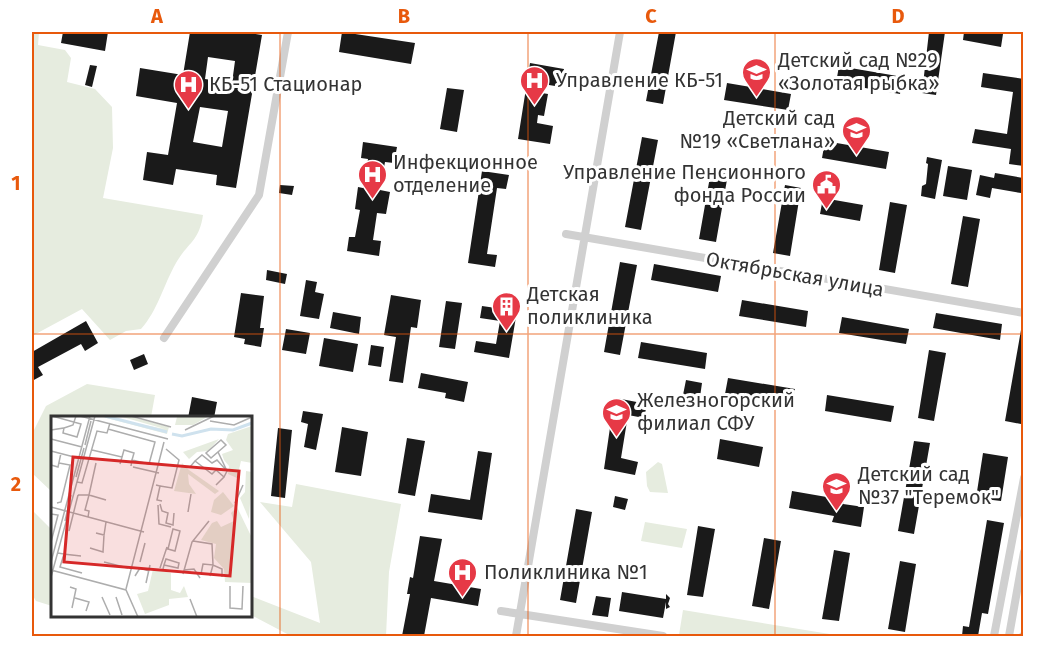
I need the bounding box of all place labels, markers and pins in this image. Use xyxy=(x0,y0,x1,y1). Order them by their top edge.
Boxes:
place label: Детский сад №29 «Золотая рыбка» xyxy=(777,48,940,95)
school or university icon: Детский сад №29 «Золотая рыбка» xyxy=(741,56,773,98)
hospital icon: Управление КБ-51 xyxy=(519,64,551,106)
hospital icon: КБ-51 Стационар xyxy=(172,68,204,110)
place label: Управление КБ-51 xyxy=(556,68,723,92)
place label: КБ-51 Стационар xyxy=(209,72,362,96)
place label: Детский сад №19 «Светлана» xyxy=(680,106,835,153)
school or university icon: Детский сад №19 «Светлана» xyxy=(840,114,872,156)
place label: Инфекционное отделение xyxy=(393,150,538,197)
hospital icon: Инфекционное отделение xyxy=(356,158,388,200)
place label: Управление Пенсионного фонда России xyxy=(563,160,806,207)
public building icon: Управление Пенсионного фонда России xyxy=(811,168,843,210)
place label: Детская поликлиника xyxy=(526,282,653,329)
building icon: Детская поликлиника xyxy=(490,290,522,332)
place label: Железногорский филиал СФУ xyxy=(637,388,795,435)
school or university icon: Железногорский филиал СФУ xyxy=(600,396,632,438)
place label: Детский сад №37 "Теремок" xyxy=(857,462,999,509)
school or university icon: Детский сад №37 "Теремок" xyxy=(821,470,853,512)
hospital icon: Поликлиника №1 xyxy=(447,556,479,598)
place label: Поликлиника №1 xyxy=(484,560,648,584)

